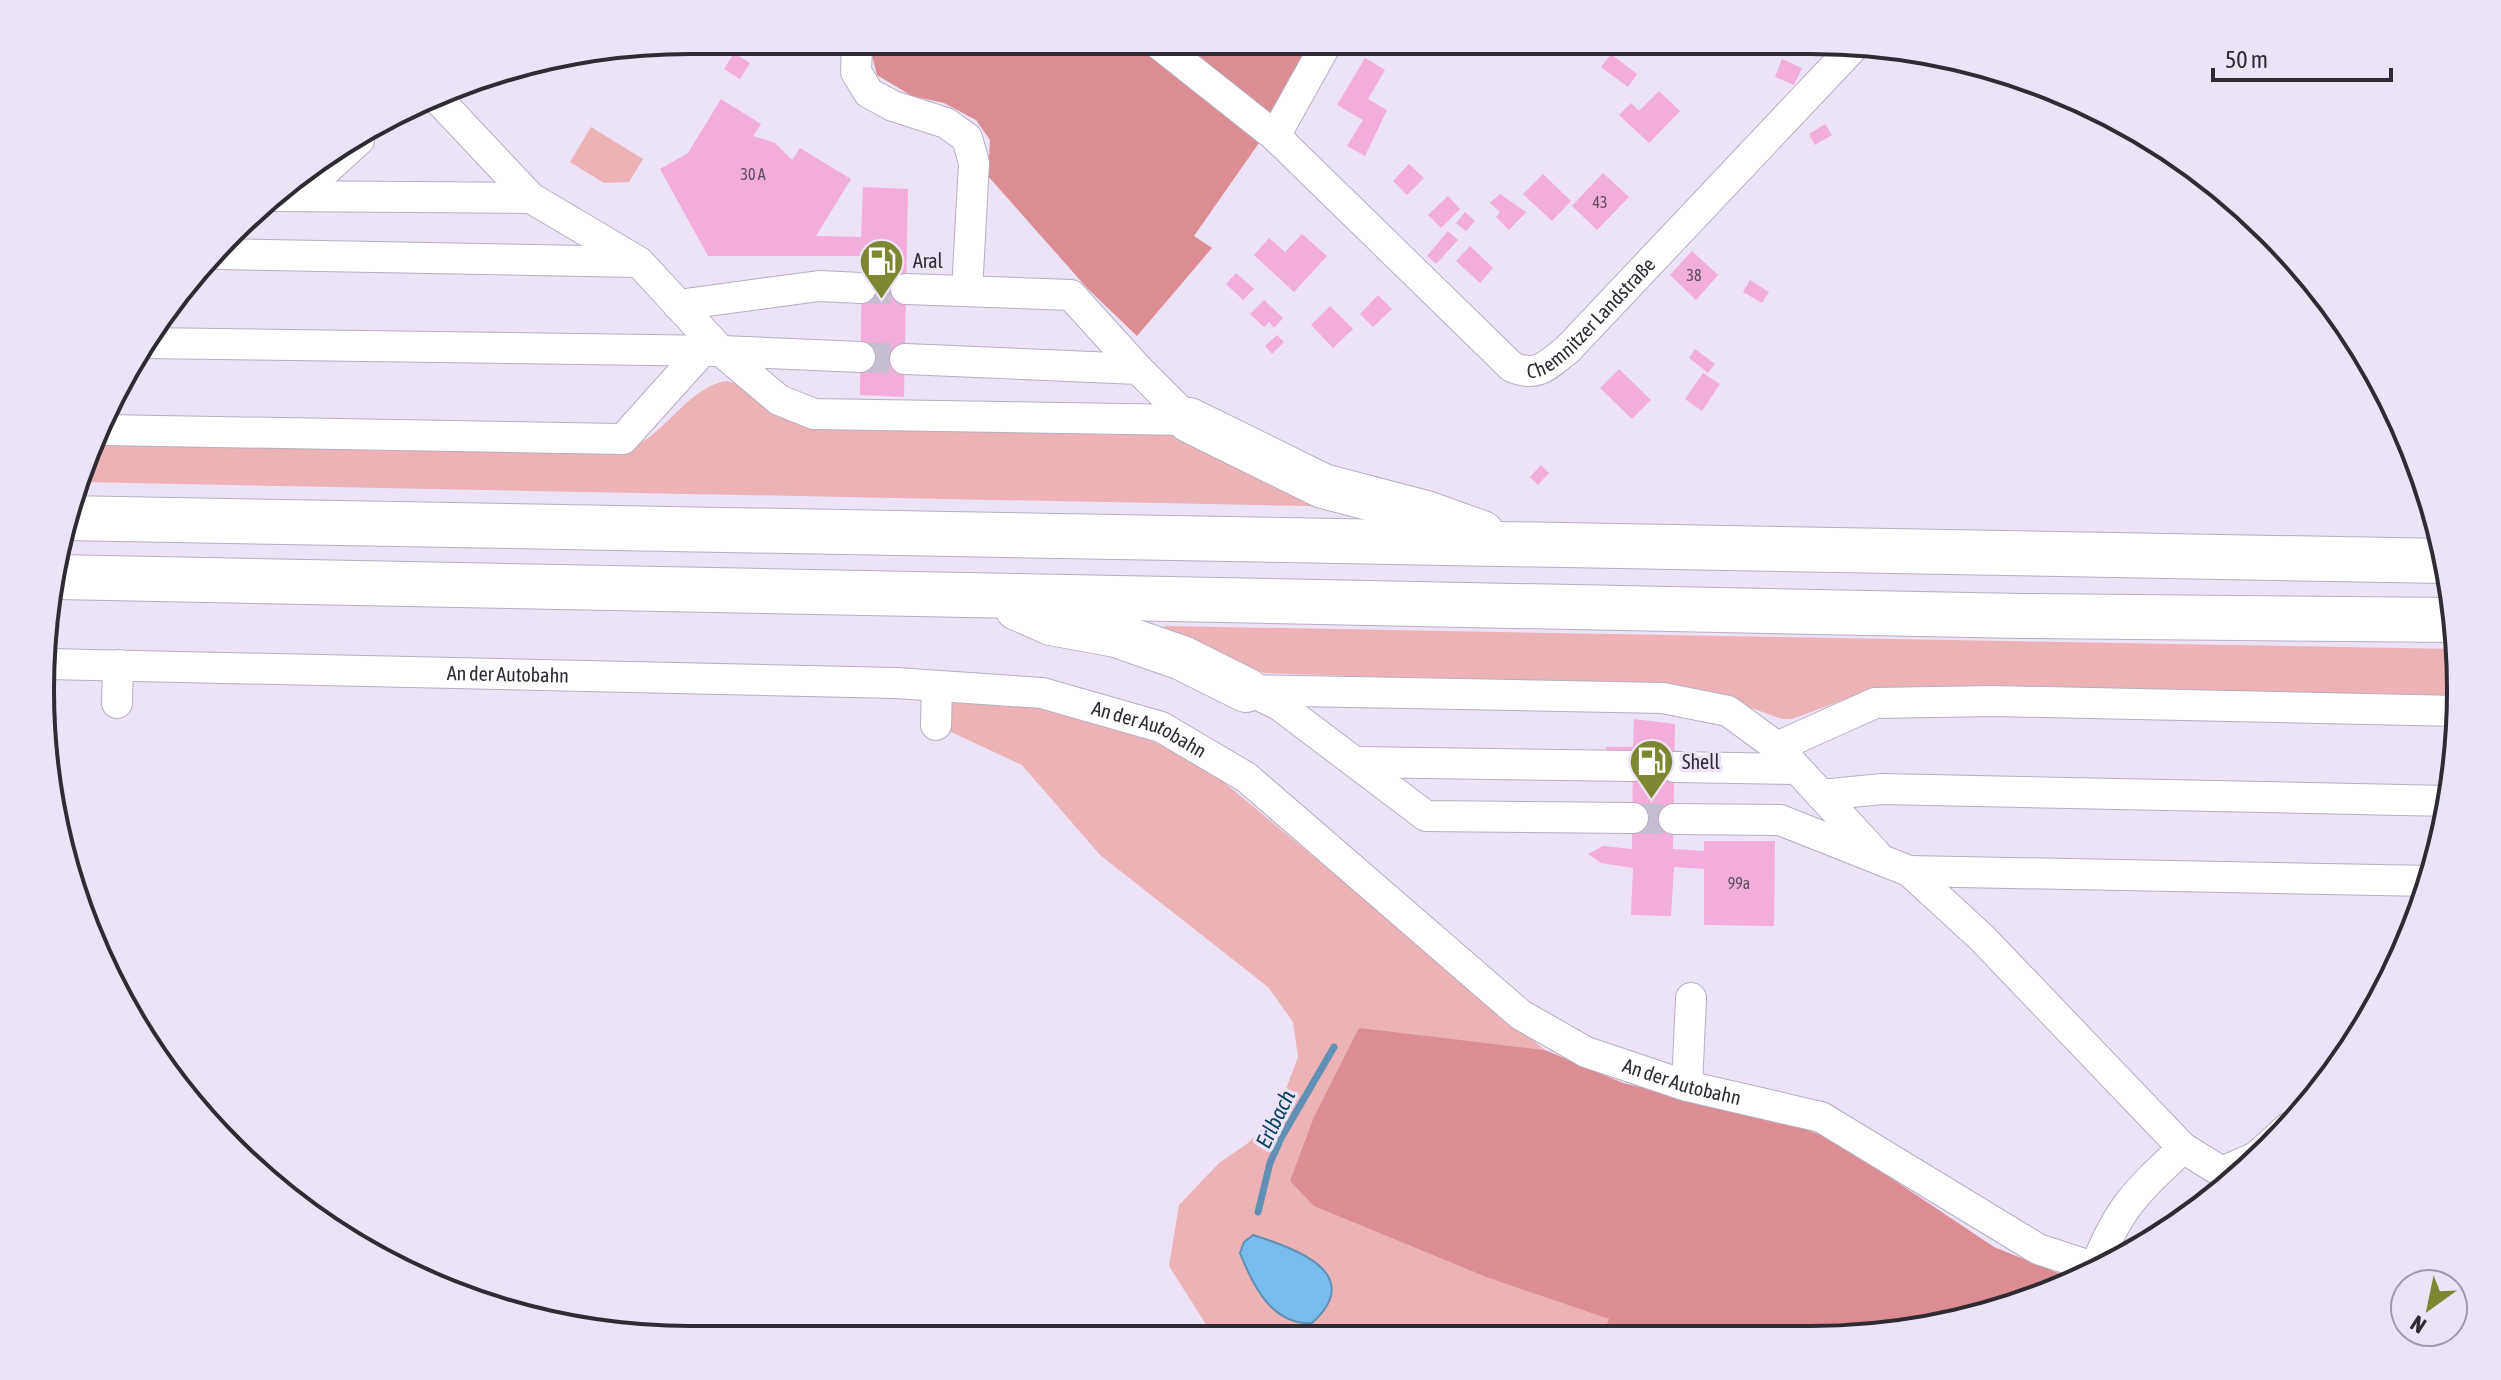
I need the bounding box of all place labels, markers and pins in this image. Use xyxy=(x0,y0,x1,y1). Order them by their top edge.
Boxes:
fuel station icon: Aral xyxy=(858,237,906,300)
place label: Aral xyxy=(913,249,944,272)
fuel station icon: Shell xyxy=(1627,738,1675,801)
place label: Shell xyxy=(1682,750,1720,773)

